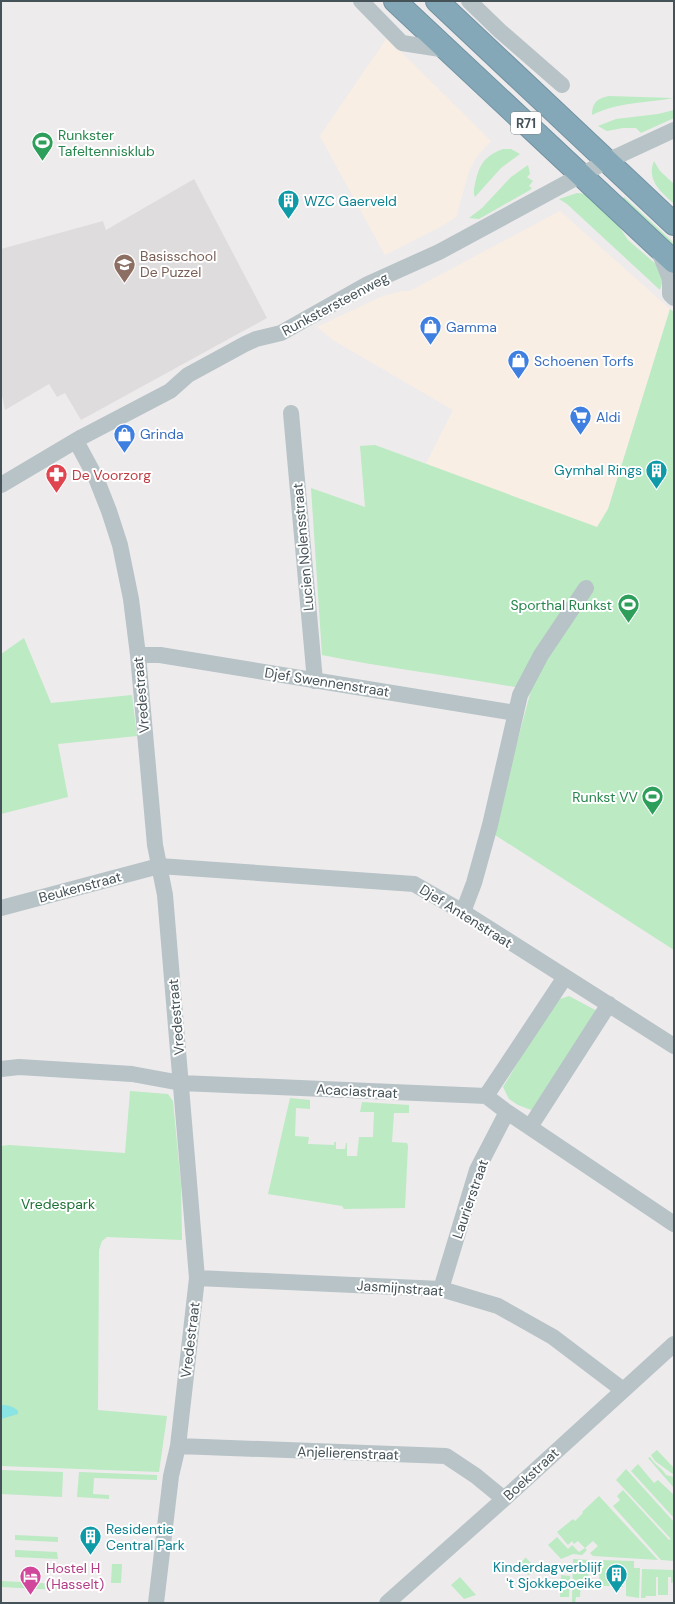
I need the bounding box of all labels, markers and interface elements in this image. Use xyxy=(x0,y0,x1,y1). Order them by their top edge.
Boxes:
road number: R71 xyxy=(511,112,541,134)
place label: Runkster Tafeltennisklub xyxy=(58,126,155,160)
sports icon: Runkster Tafeltennisklub xyxy=(30,130,56,163)
building icon: WZC Gaerveld xyxy=(276,188,302,221)
place label: WZC Gaerveld xyxy=(304,192,397,210)
place label: Basisschool De Puzzel xyxy=(140,247,216,281)
school or university icon: Basisschool De Puzzel xyxy=(112,251,138,284)
street label: Runkstersteenweg xyxy=(279,268,392,340)
shop icon: Gamma xyxy=(417,314,443,347)
place label: Gamma xyxy=(446,318,497,336)
shop icon: Schoenen Torfs xyxy=(506,348,532,381)
place label: Schoenen Torfs xyxy=(534,352,634,370)
supermarket icon: Aldi xyxy=(567,404,593,437)
place label: Aldi xyxy=(596,408,621,426)
shop icon: Grinda xyxy=(111,421,137,454)
place label: Grinda xyxy=(140,425,184,443)
building icon: Gymhal Rings xyxy=(644,457,670,490)
place label: Gymhal Rings xyxy=(554,461,642,479)
pharmacy icon: De Voorzorg xyxy=(44,462,70,495)
place label: De Voorzorg xyxy=(72,466,151,484)
street label: Lucien Nolensstraat xyxy=(288,482,318,612)
sports icon: Sporthal Runkst xyxy=(615,592,641,625)
place label: Sporthal Runkst xyxy=(510,596,612,614)
street label: Vredestraat xyxy=(129,656,153,734)
street label: Djef Swennenstraat xyxy=(263,663,391,701)
sports icon: Runkst VV xyxy=(640,784,666,817)
place label: Runkst VV xyxy=(572,788,639,806)
street label: Beukenstraat xyxy=(37,867,123,907)
street label: Djef Antenstraat xyxy=(416,880,516,952)
street label: Vredestraat xyxy=(164,978,188,1056)
street label: Acaciastraat xyxy=(316,1080,398,1102)
street label: Laurierstraat xyxy=(448,1157,492,1241)
park label: Vredespark xyxy=(21,1195,95,1213)
street label: Jasmijnstraat xyxy=(356,1276,444,1300)
street label: Vredestraat xyxy=(176,1301,204,1379)
street label: Anjelierenstraat xyxy=(297,1442,399,1464)
street label: Boekstraat xyxy=(500,1444,562,1504)
place label: Residentie Central Park xyxy=(106,1520,185,1554)
building icon: Residentie Central Park xyxy=(77,1524,103,1557)
place label: Kinderdagverblijf 't Sjokkepoeike xyxy=(493,1558,602,1592)
place label: Hostel H (Hasselt) xyxy=(46,1559,104,1593)
building icon: Kinderdagverblijf 't Sjokkepoeike xyxy=(604,1562,630,1595)
hotel icon: Hostel H (Hasselt) xyxy=(17,1563,43,1596)

